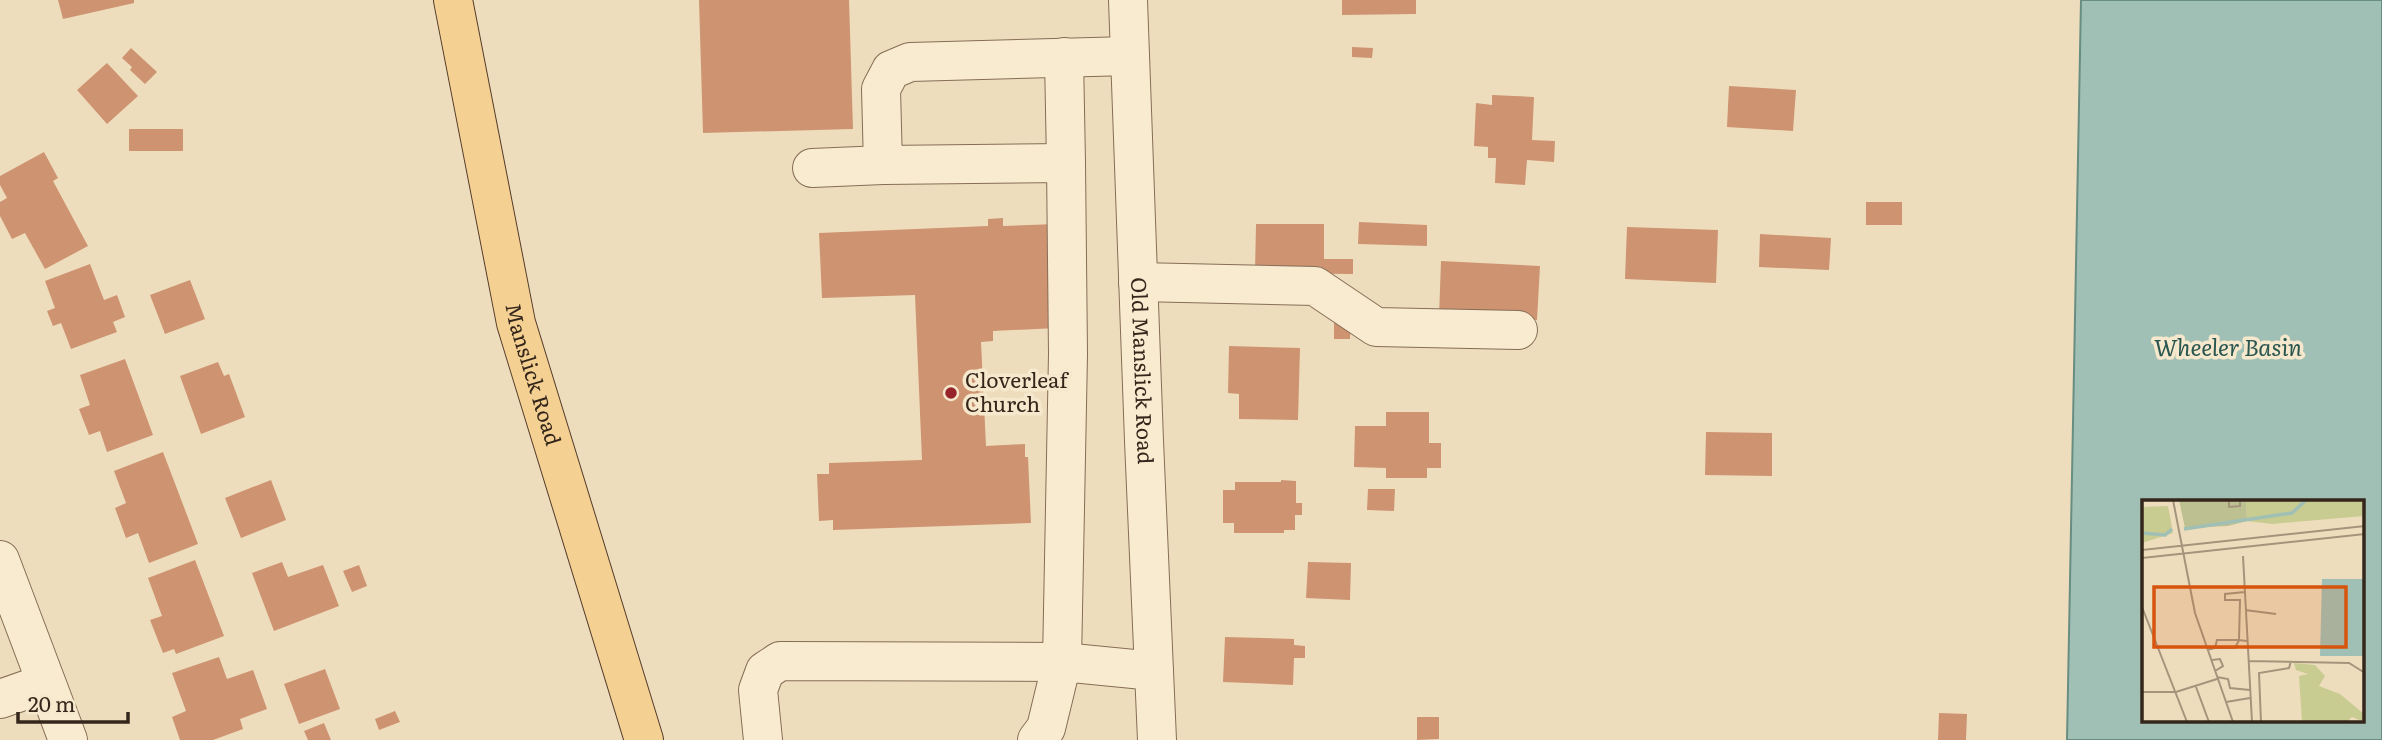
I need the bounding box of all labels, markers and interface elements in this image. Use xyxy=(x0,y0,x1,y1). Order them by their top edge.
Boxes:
street label: Old Manslick Road xyxy=(1125,277,1163,465)
street label: Manslick Road xyxy=(499,300,571,449)
water label: Wheeler Basin xyxy=(2154,329,2302,363)
place label: Cloverleaf Church xyxy=(965,363,1069,418)
marker: Cloverleaf Church xyxy=(943,385,959,401)
inset map xyxy=(2142,500,2364,722)
scale bar xyxy=(18,680,128,724)
text: 20 m xyxy=(28,687,75,718)

